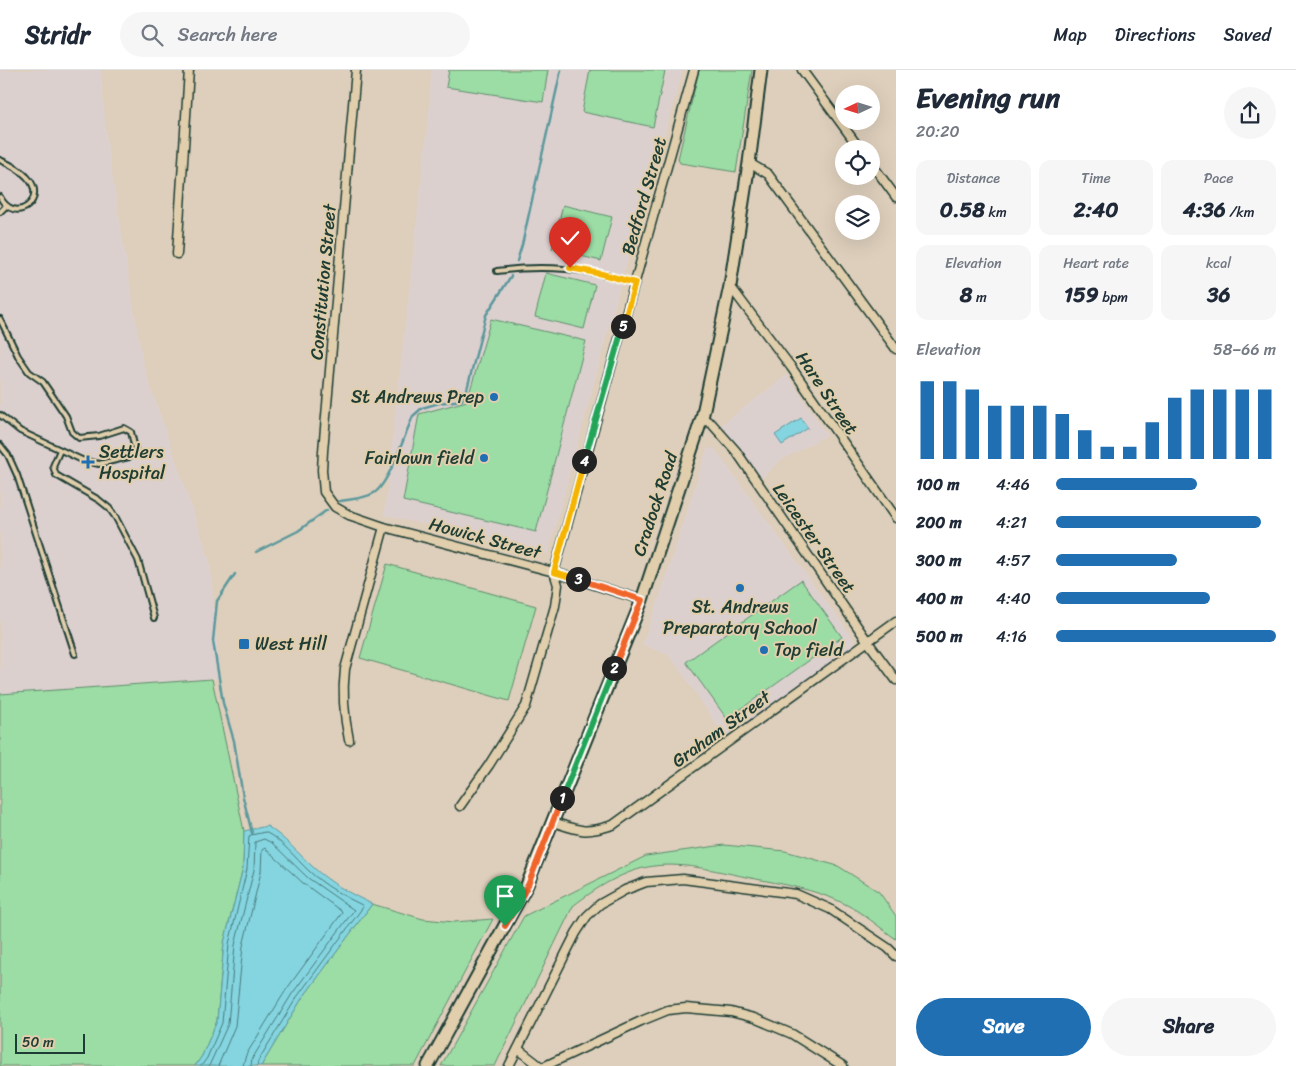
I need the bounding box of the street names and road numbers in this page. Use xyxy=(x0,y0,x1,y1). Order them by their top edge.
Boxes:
street label: Bedford Street xyxy=(612,133,676,259)
street label: Constitution Street xyxy=(300,202,346,361)
street label: Hare Street xyxy=(787,344,867,442)
street label: Cradock Road xyxy=(623,446,687,560)
street label: Leicester Street xyxy=(764,476,864,600)
street label: Howick Street xyxy=(425,508,545,569)
street label: Graham Street xyxy=(665,681,778,776)

